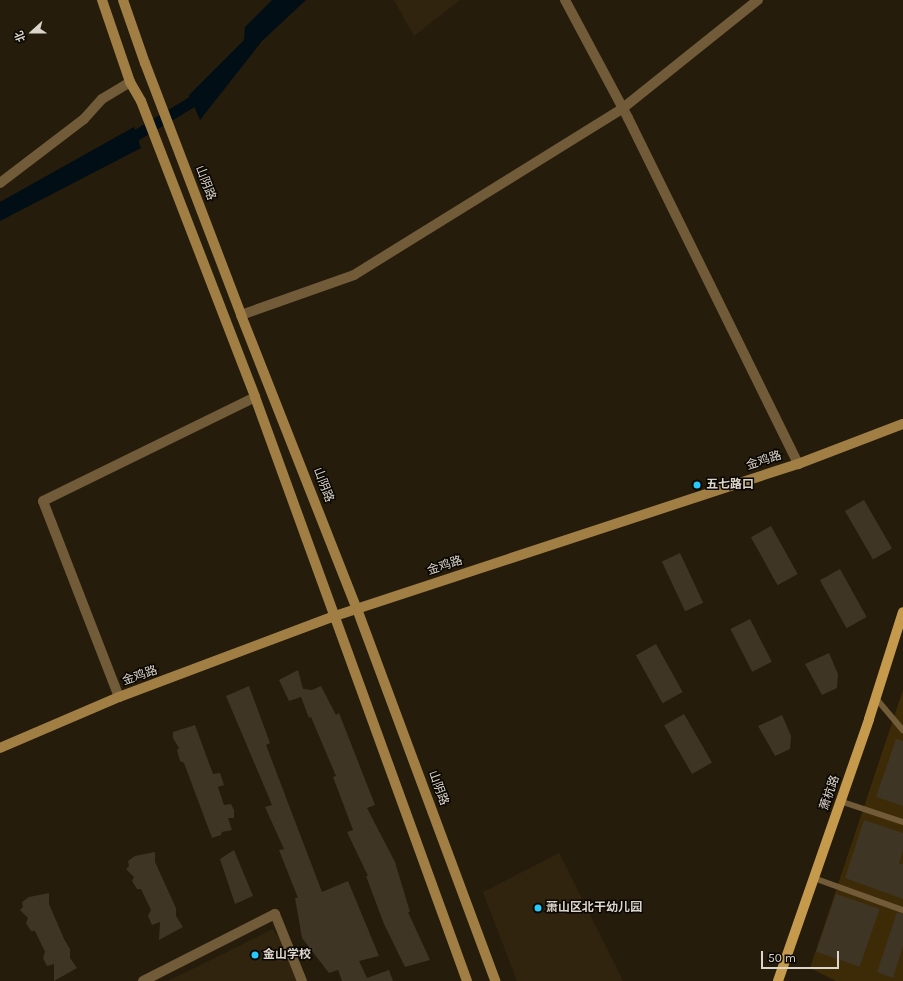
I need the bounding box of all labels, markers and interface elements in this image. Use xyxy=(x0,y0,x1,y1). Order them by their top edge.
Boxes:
north arrow xyxy=(12,12,52,52)
text: 北 xyxy=(12,29,28,44)
street label: 山阴路 xyxy=(192,164,218,202)
street label: 金鸡路 xyxy=(745,449,783,473)
street label: 山阴路 xyxy=(310,466,336,504)
place label: 五七路口 xyxy=(706,478,754,492)
marker: 五七路口 xyxy=(691,479,703,491)
street label: 金鸡路 xyxy=(426,554,464,578)
street label: 金鸡路 xyxy=(121,663,159,689)
street label: 山阴路 xyxy=(425,769,451,807)
street label: 萧杭路 xyxy=(817,774,843,812)
place label: 萧山区北干幼儿园 xyxy=(546,901,642,915)
marker: 萧山区北干幼儿园 xyxy=(533,903,543,913)
scale bar xyxy=(763,943,841,969)
place label: 金山学校 xyxy=(263,948,311,962)
marker: 金山学校 xyxy=(250,950,260,960)
text: 50 m xyxy=(768,951,796,965)

